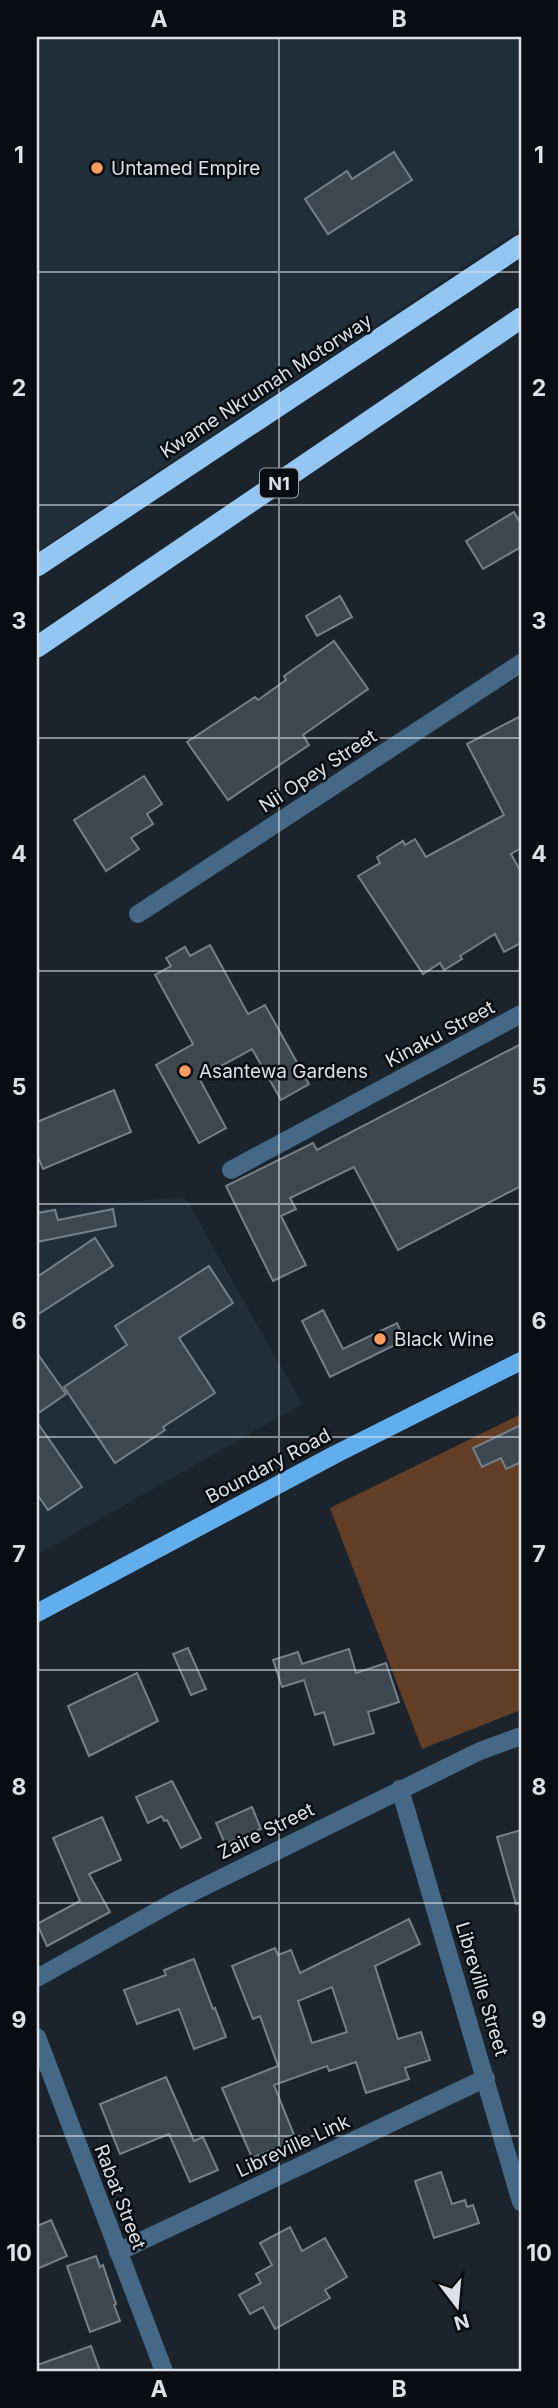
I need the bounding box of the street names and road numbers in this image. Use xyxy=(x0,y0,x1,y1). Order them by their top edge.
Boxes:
street label: Kwame Nkrumah Motorway xyxy=(156,309,376,463)
road number: N1 xyxy=(260,468,298,498)
street label: Nii Opey Street xyxy=(255,724,381,818)
street label: Kinaku Street xyxy=(382,996,498,1072)
street label: Boundary Road xyxy=(202,1423,334,1509)
street label: Zaire Street xyxy=(214,1798,318,1864)
street label: Libreville Street xyxy=(451,1919,513,2059)
street label: Libreville Link xyxy=(233,2109,354,2182)
street label: Rabat Street xyxy=(89,2141,151,2253)

